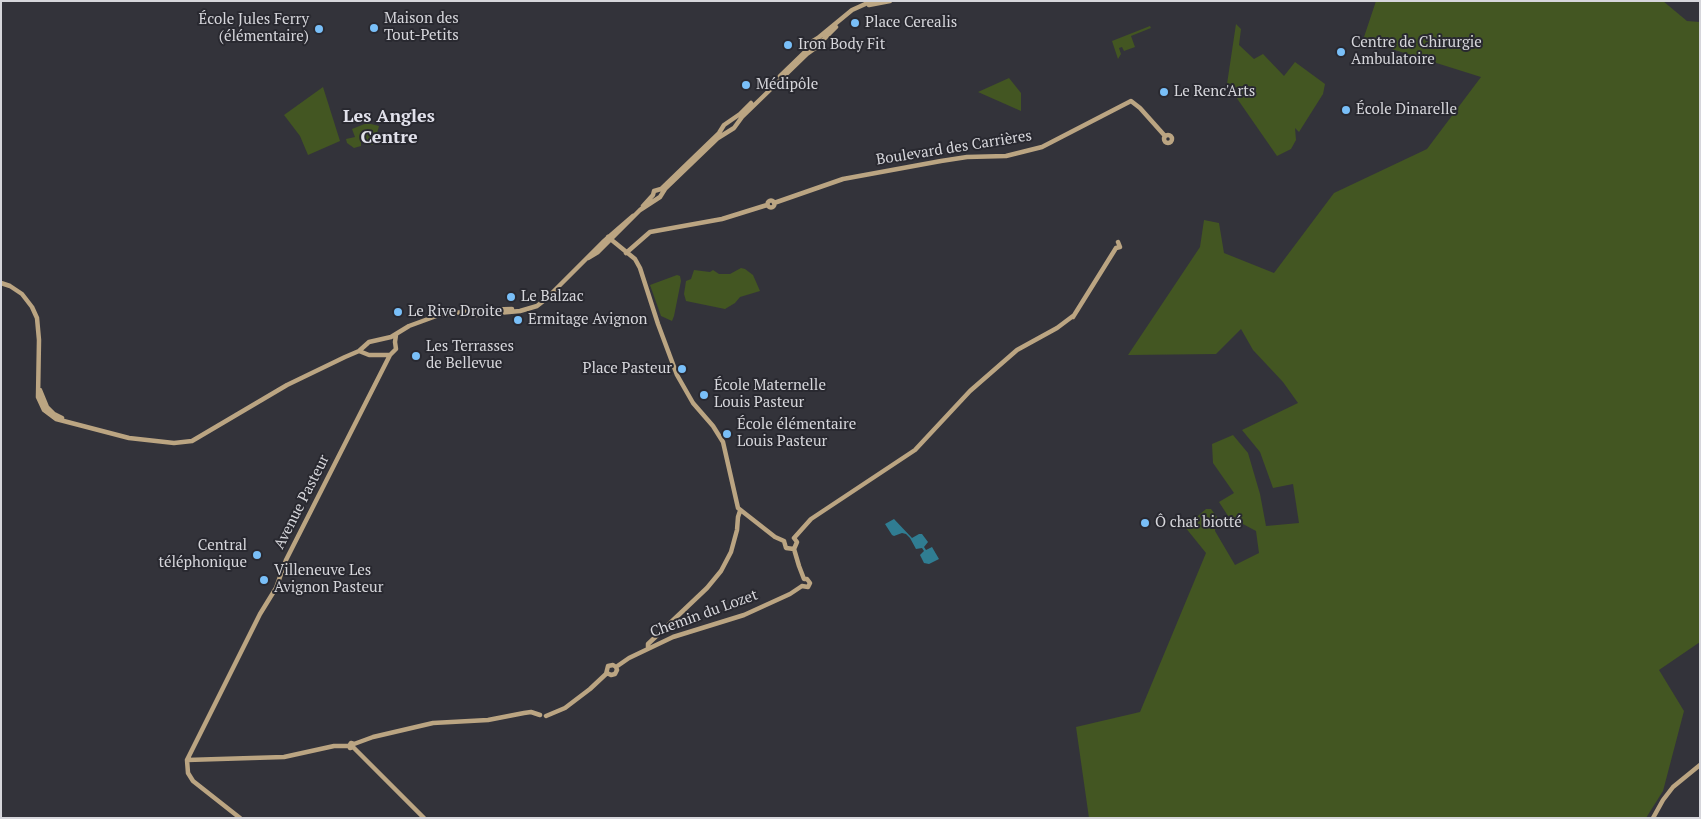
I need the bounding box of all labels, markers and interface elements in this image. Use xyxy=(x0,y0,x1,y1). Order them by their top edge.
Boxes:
place label: Maison des Tout-Petits xyxy=(384,10,459,45)
place label: École Jules Ferry (élémentaire) xyxy=(199,11,309,46)
place label: Place Cerealis xyxy=(865,14,957,32)
marker: Place Cerealis xyxy=(849,17,861,29)
marker: Maison des Tout-Petits xyxy=(368,22,380,34)
marker: École Jules Ferry (élémentaire) xyxy=(313,23,325,35)
place label: Centre de Chirurgie Ambulatoire xyxy=(1351,34,1482,69)
place label: Iron Body Fit xyxy=(798,36,885,54)
marker: Iron Body Fit xyxy=(782,39,794,51)
marker: Centre de Chirurgie Ambulatoire xyxy=(1335,46,1347,58)
place label: Médipôle xyxy=(756,76,818,94)
marker: Médipôle xyxy=(740,79,752,91)
place label: Le Renc'Arts xyxy=(1174,83,1255,101)
marker: Le Renc'Arts xyxy=(1158,86,1170,98)
place label: École Dinarelle xyxy=(1356,101,1457,119)
marker: École Dinarelle xyxy=(1340,104,1352,116)
district label: Les Angles Centre xyxy=(343,106,435,148)
street label: Boulevard des Carrières xyxy=(875,127,1033,169)
place label: Le Balzac xyxy=(521,288,584,306)
marker: Le Balzac xyxy=(505,291,517,303)
place label: Le Rive Droite xyxy=(408,303,502,321)
marker: Le Rive Droite xyxy=(392,306,404,318)
place label: Ermitage Avignon xyxy=(528,311,647,329)
marker: Ermitage Avignon xyxy=(512,314,524,326)
place label: Les Terrasses de Bellevue xyxy=(426,338,514,373)
marker: Les Terrasses de Bellevue xyxy=(410,350,422,362)
place label: Place Pasteur xyxy=(583,360,672,378)
marker: Place Pasteur xyxy=(676,363,688,375)
place label: École Maternelle Louis Pasteur xyxy=(714,377,826,412)
marker: École Maternelle Louis Pasteur xyxy=(698,389,710,401)
place label: École élémentaire Louis Pasteur xyxy=(737,416,856,451)
marker: École élémentaire Louis Pasteur xyxy=(721,428,733,440)
street label: Avenue Pasteur xyxy=(271,452,333,552)
place label: Ô chat biotté xyxy=(1155,514,1242,532)
marker: Ô chat biotté xyxy=(1139,517,1151,529)
place label: Central téléphonique xyxy=(158,537,247,572)
marker: Central téléphonique xyxy=(251,549,263,561)
place label: Villeneuve Les Avignon Pasteur xyxy=(274,562,383,597)
marker: Villeneuve Les Avignon Pasteur xyxy=(258,574,270,586)
street label: Chemin du Lozet xyxy=(648,586,760,642)

